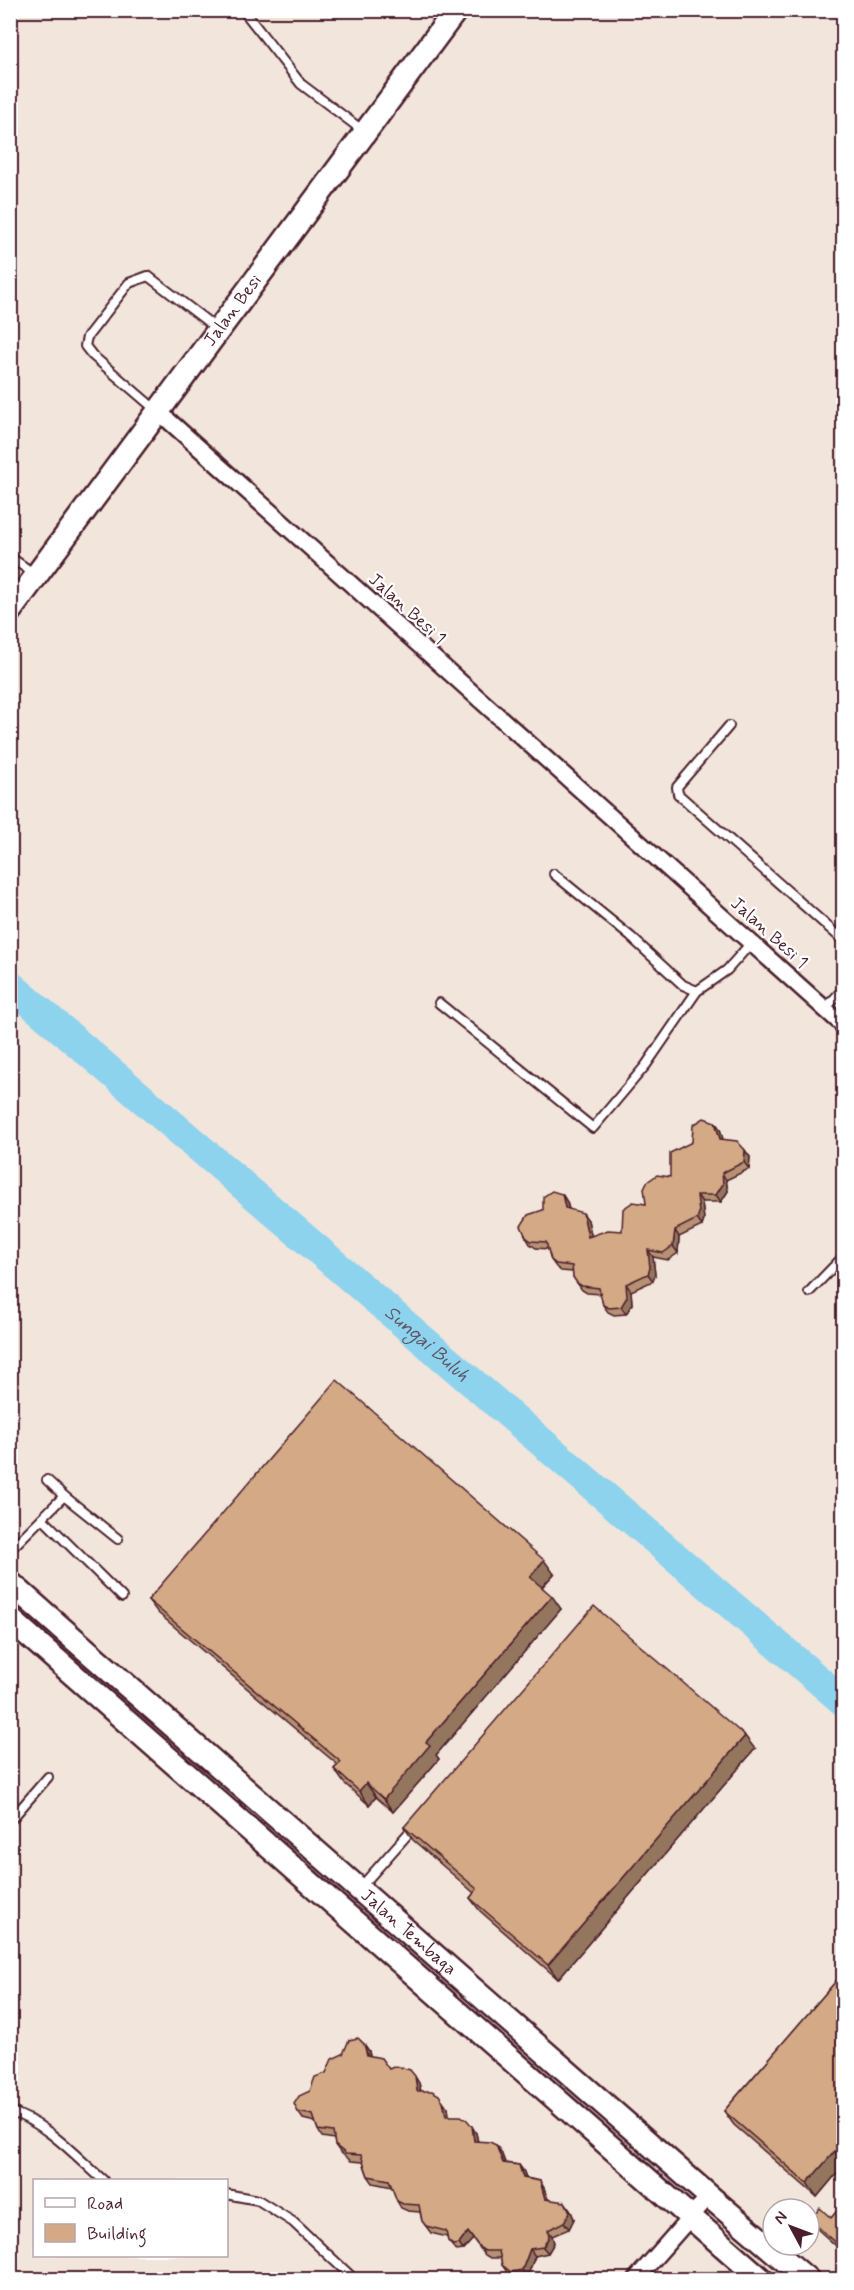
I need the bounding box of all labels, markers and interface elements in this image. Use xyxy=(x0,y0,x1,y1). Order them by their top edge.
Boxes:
street label: Jalan Besi xyxy=(198,270,268,351)
street label: Jalan Besi 1 xyxy=(363,568,451,650)
street label: Jalan Besi 1 xyxy=(725,892,813,974)
water label: Sungai Buluh xyxy=(379,1299,475,1388)
street label: Jalan Tembaga xyxy=(355,1884,462,1981)
legend xyxy=(33,2179,228,2257)
text: Road xyxy=(87,2192,123,2216)
north arrow xyxy=(761,2197,821,2257)
text: N xyxy=(769,2207,792,2229)
text: Building xyxy=(87,2222,147,2248)

